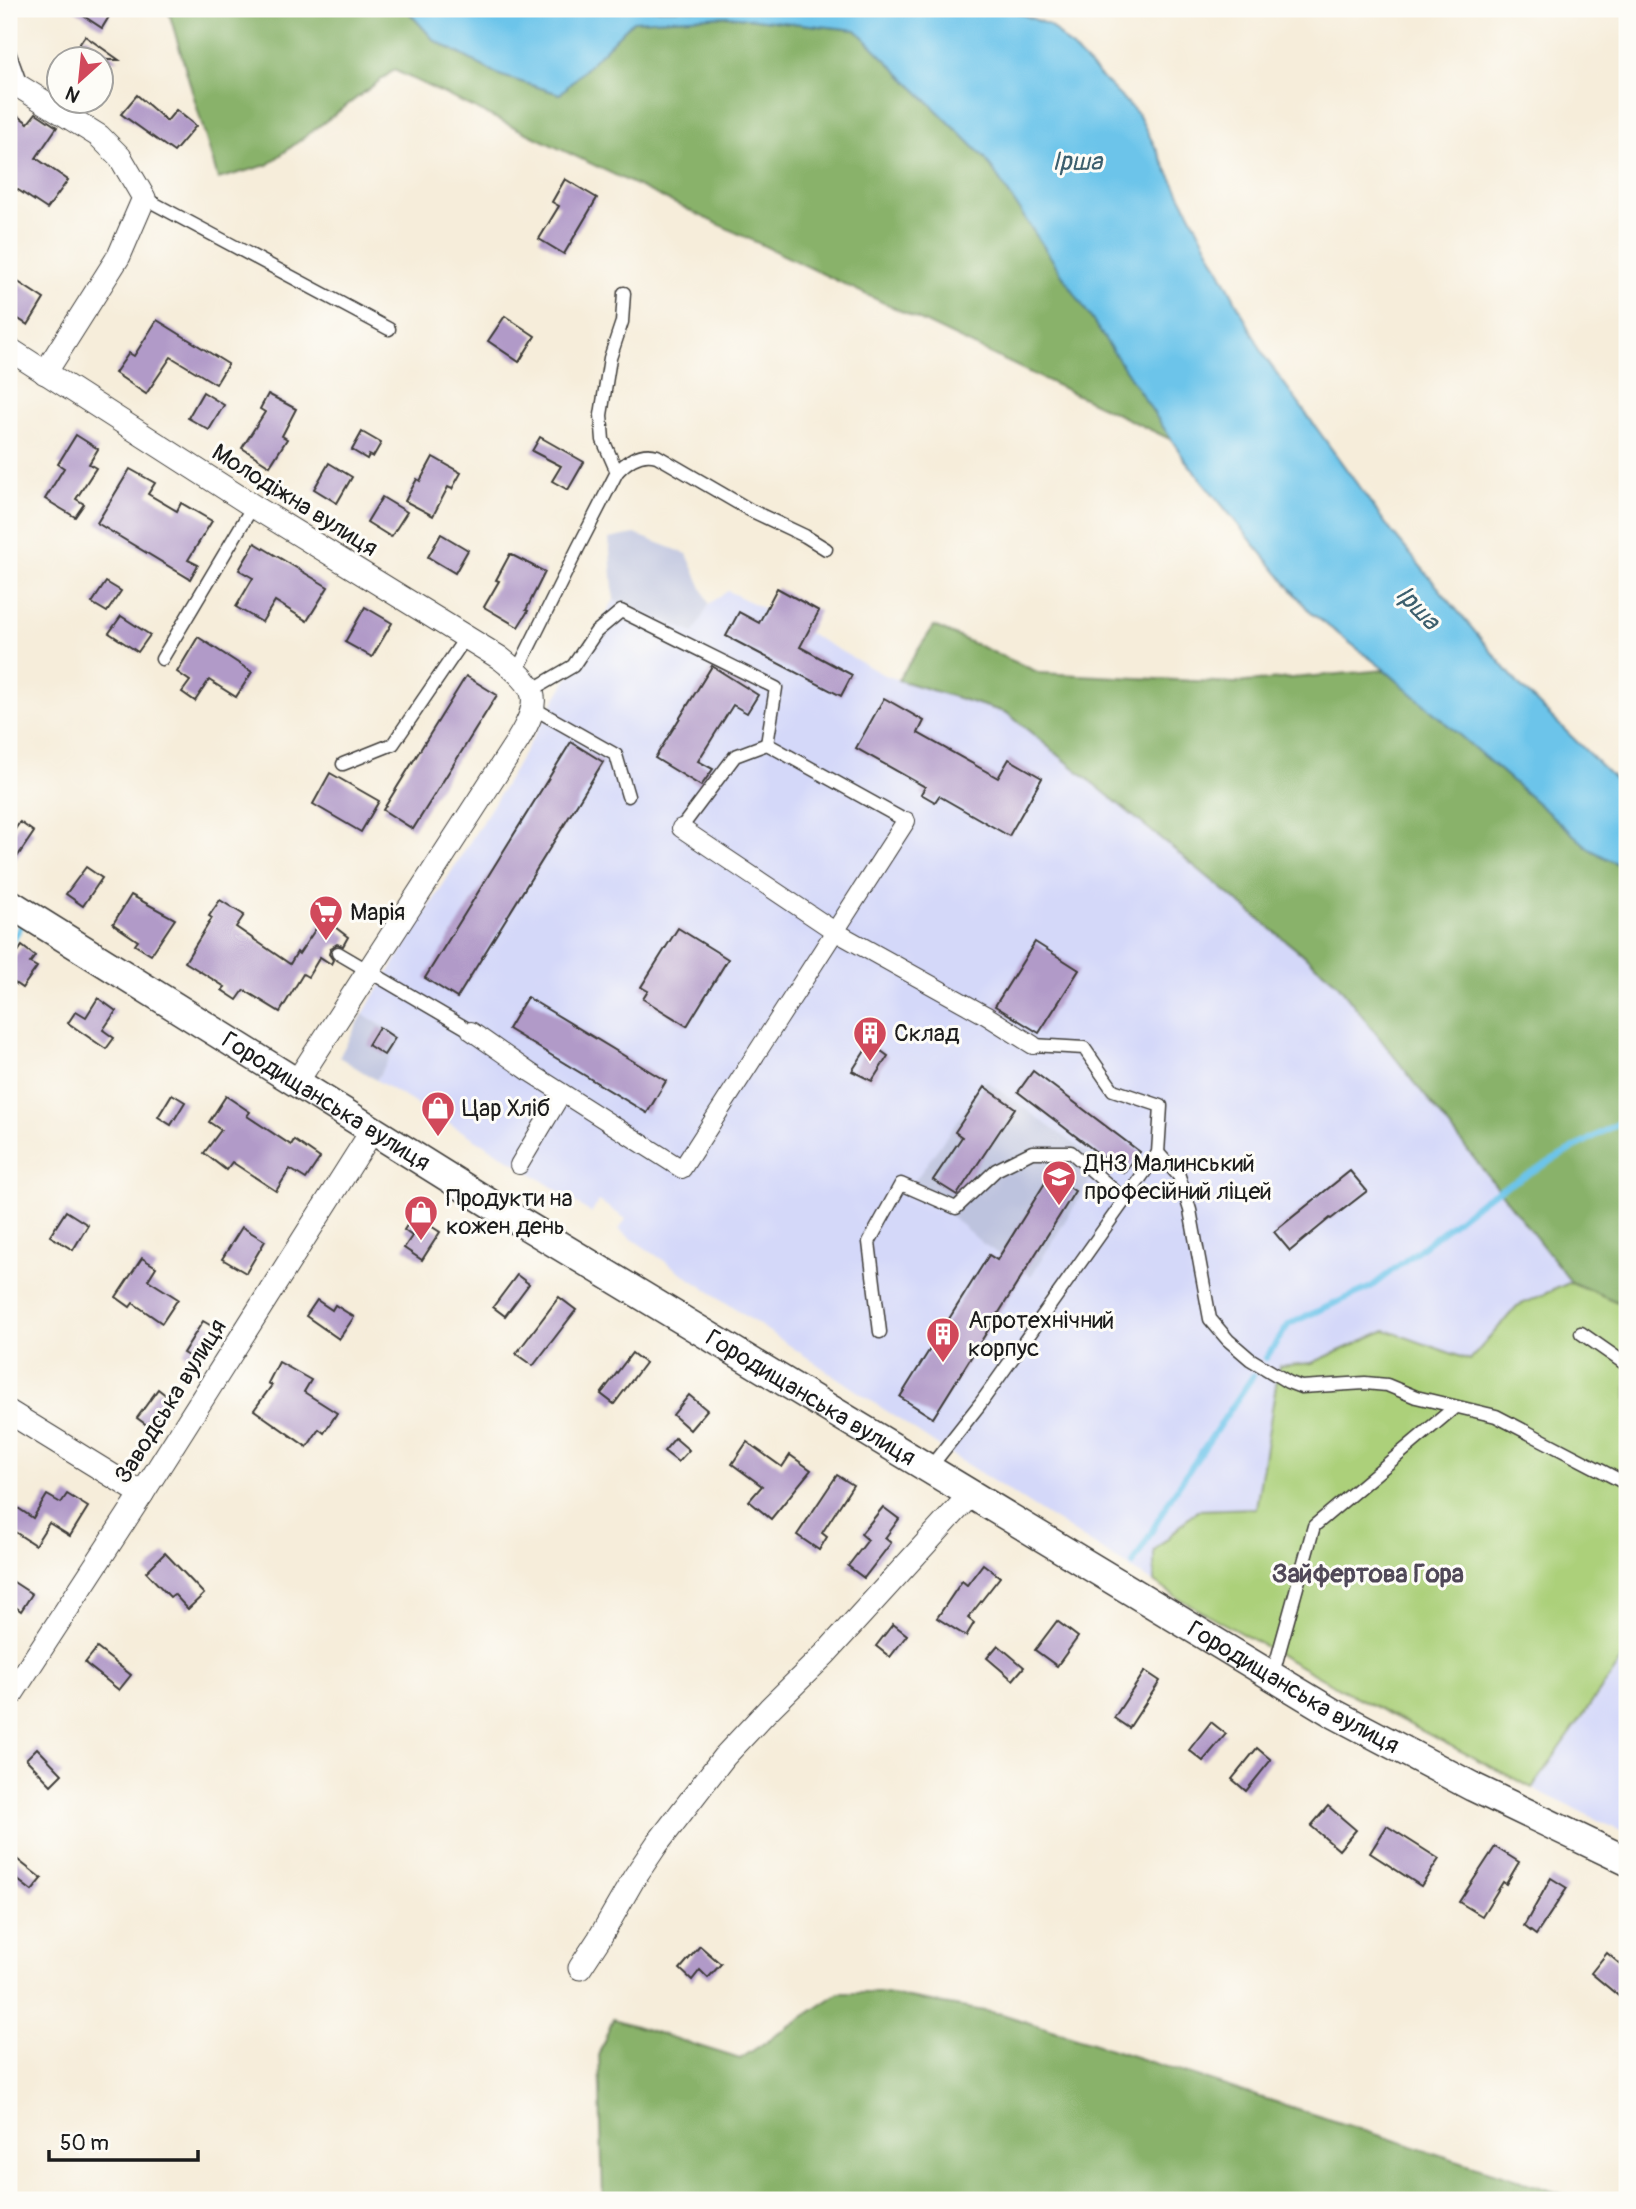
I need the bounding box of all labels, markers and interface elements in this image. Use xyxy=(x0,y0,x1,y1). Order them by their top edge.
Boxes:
north arrow xyxy=(46,46,116,116)
text: N xyxy=(61,81,84,108)
water label: Ірша xyxy=(1052,146,1104,178)
street label: Молодіжна вулиця xyxy=(207,438,383,563)
water label: Ірша xyxy=(1388,579,1448,638)
supermarket icon: Марія xyxy=(307,893,345,942)
place label: Марія xyxy=(350,898,405,927)
building icon: Склад xyxy=(851,1014,889,1063)
place label: Склад xyxy=(894,1019,960,1048)
street label: Городищанська вулиця xyxy=(216,1026,435,1177)
shop icon: Цар Хліб xyxy=(419,1089,457,1138)
place label: Цар Хліб xyxy=(462,1094,551,1123)
place label: ДНЗ Малинський професійний ліцей xyxy=(1083,1149,1272,1206)
school or university icon: ДНЗ Малинський професійний ліцей xyxy=(1040,1158,1078,1207)
place label: Продукти на кожен день xyxy=(446,1184,573,1241)
shop icon: Продукти на кожен день xyxy=(402,1193,440,1242)
place label: Агротехнічний корпус xyxy=(968,1306,1114,1363)
street label: Заводська вулиця xyxy=(108,1314,233,1489)
building icon: Агротехнічний корпус xyxy=(924,1315,962,1364)
street label: Городищанська вулиця xyxy=(700,1323,921,1472)
district label: Зайфертова Гора xyxy=(1272,1558,1464,1590)
street label: Городищанська вулиця xyxy=(1182,1615,1404,1760)
scale bar xyxy=(49,2118,198,2162)
text: 50 m xyxy=(60,2130,109,2157)

